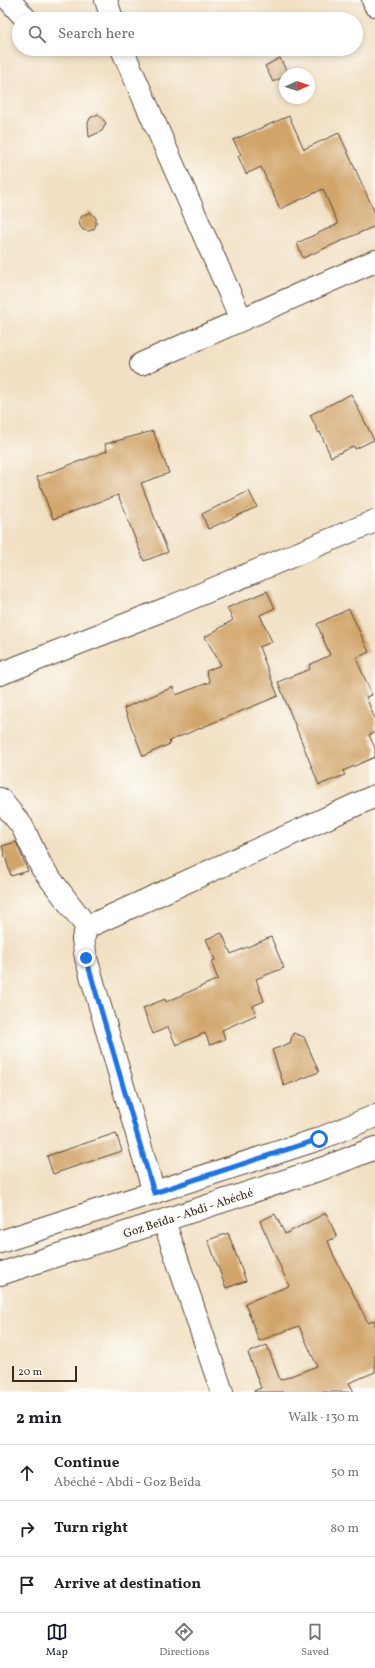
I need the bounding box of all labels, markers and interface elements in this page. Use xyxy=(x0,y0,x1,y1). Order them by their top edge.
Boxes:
search box xyxy=(12,12,363,56)
icon: search xyxy=(26,23,48,45)
text: Search here xyxy=(58,24,135,45)
north arrow xyxy=(279,68,315,104)
route end xyxy=(77,949,95,967)
route start xyxy=(310,1130,328,1148)
street label: Goz Beïda - Abdi - Abéché xyxy=(121,1185,256,1243)
scale bar xyxy=(12,1364,77,1383)
text: 20 m xyxy=(18,1365,42,1380)
text: 2 min xyxy=(16,1407,62,1430)
text: Walk · 130 m xyxy=(288,1409,359,1427)
text: Continue xyxy=(54,1453,119,1474)
icon: ahead xyxy=(16,1462,38,1484)
text: 50 m xyxy=(331,1464,359,1482)
text: Abéché - Abdi - Goz Beïda xyxy=(54,1474,201,1492)
icon: right xyxy=(16,1518,38,1540)
text: Turn right xyxy=(54,1518,128,1539)
text: 80 m xyxy=(330,1520,359,1538)
icon: arrive xyxy=(16,1574,38,1596)
text: Arrive at destination xyxy=(54,1574,201,1595)
tab: Map xyxy=(46,1621,68,1660)
tab: Directions xyxy=(159,1621,210,1660)
tab: Saved xyxy=(301,1621,329,1660)

